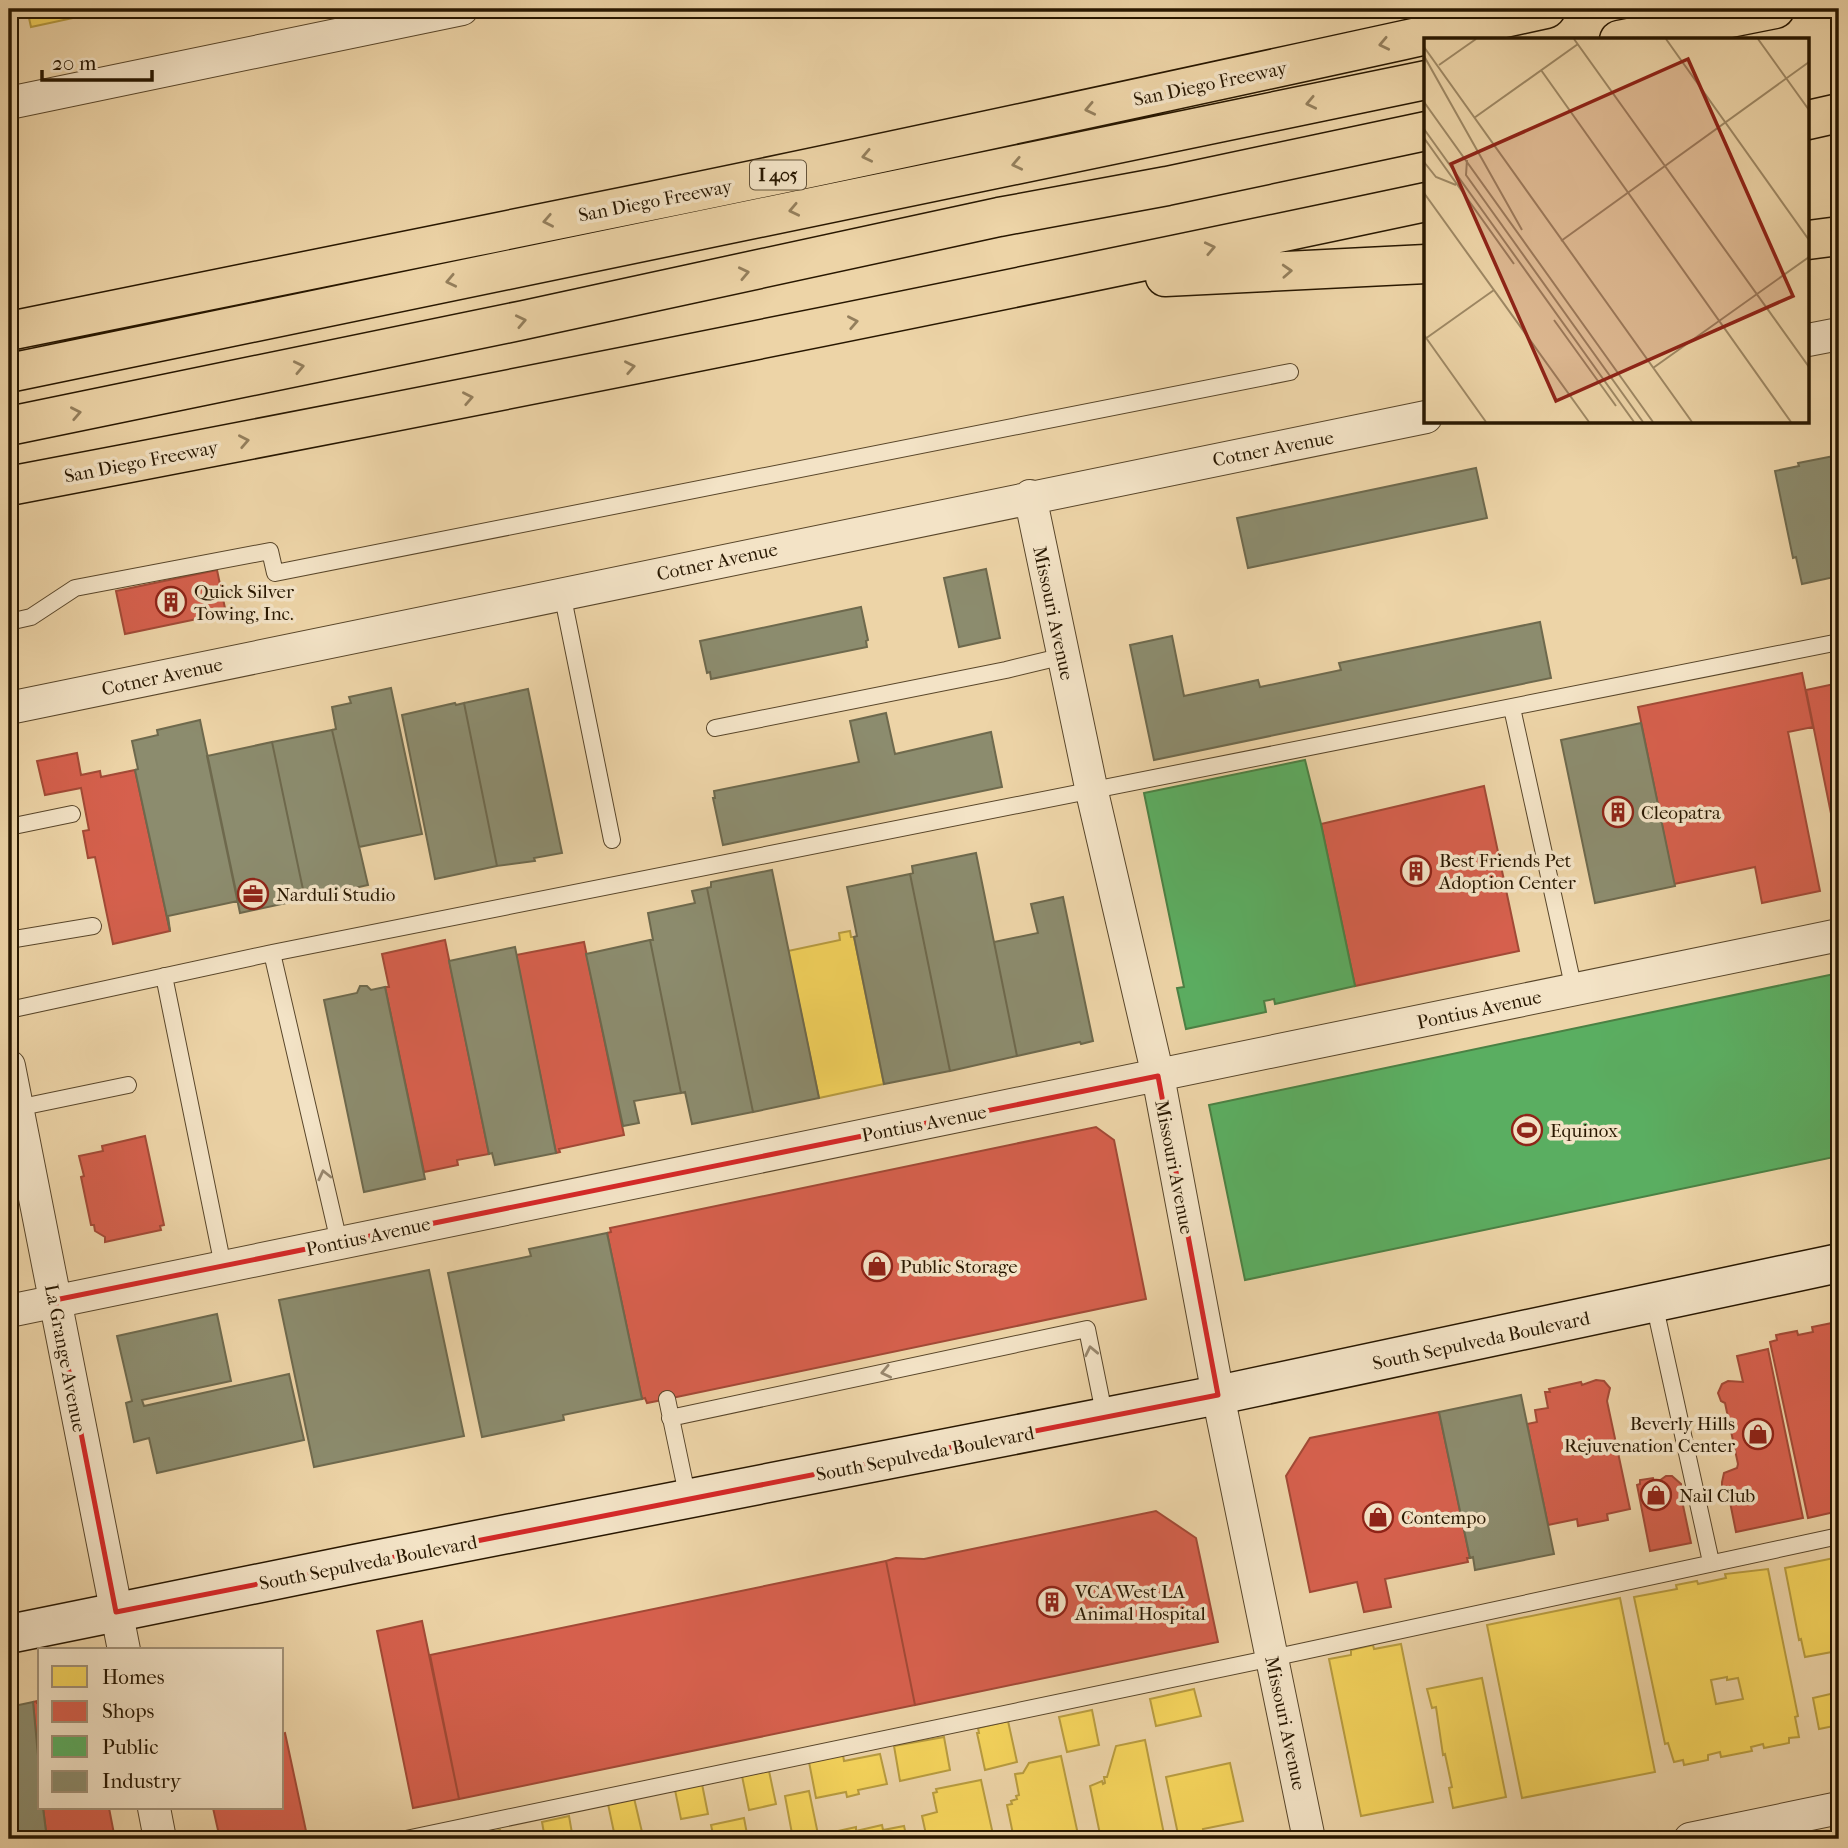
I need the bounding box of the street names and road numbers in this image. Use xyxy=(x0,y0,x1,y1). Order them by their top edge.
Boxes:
street label: San Diego Freeway xyxy=(1132,57,1290,111)
road number: I 405 xyxy=(750,160,806,190)
street label: San Diego Freeway xyxy=(576,175,735,227)
street label: Cotner Avenue xyxy=(1211,426,1336,472)
street label: San Diego Freeway xyxy=(62,436,221,488)
street label: Cotner Avenue xyxy=(655,538,780,586)
street label: Missouri Avenue xyxy=(1028,544,1078,682)
street label: Cotner Avenue xyxy=(100,653,225,701)
street label: Pontius Avenue xyxy=(1415,986,1544,1034)
street label: Missouri Avenue xyxy=(1150,1098,1198,1236)
street label: Pontius Avenue xyxy=(860,1101,989,1147)
street label: Pontius Avenue xyxy=(304,1213,433,1261)
street label: La Grange Avenue xyxy=(40,1282,90,1434)
street label: South Sepulveda Boulevard xyxy=(1371,1307,1593,1375)
street label: South Sepulveda Boulevard xyxy=(814,1422,1037,1486)
street label: South Sepulveda Boulevard xyxy=(257,1531,480,1595)
street label: Missouri Avenue xyxy=(1260,1654,1310,1792)

